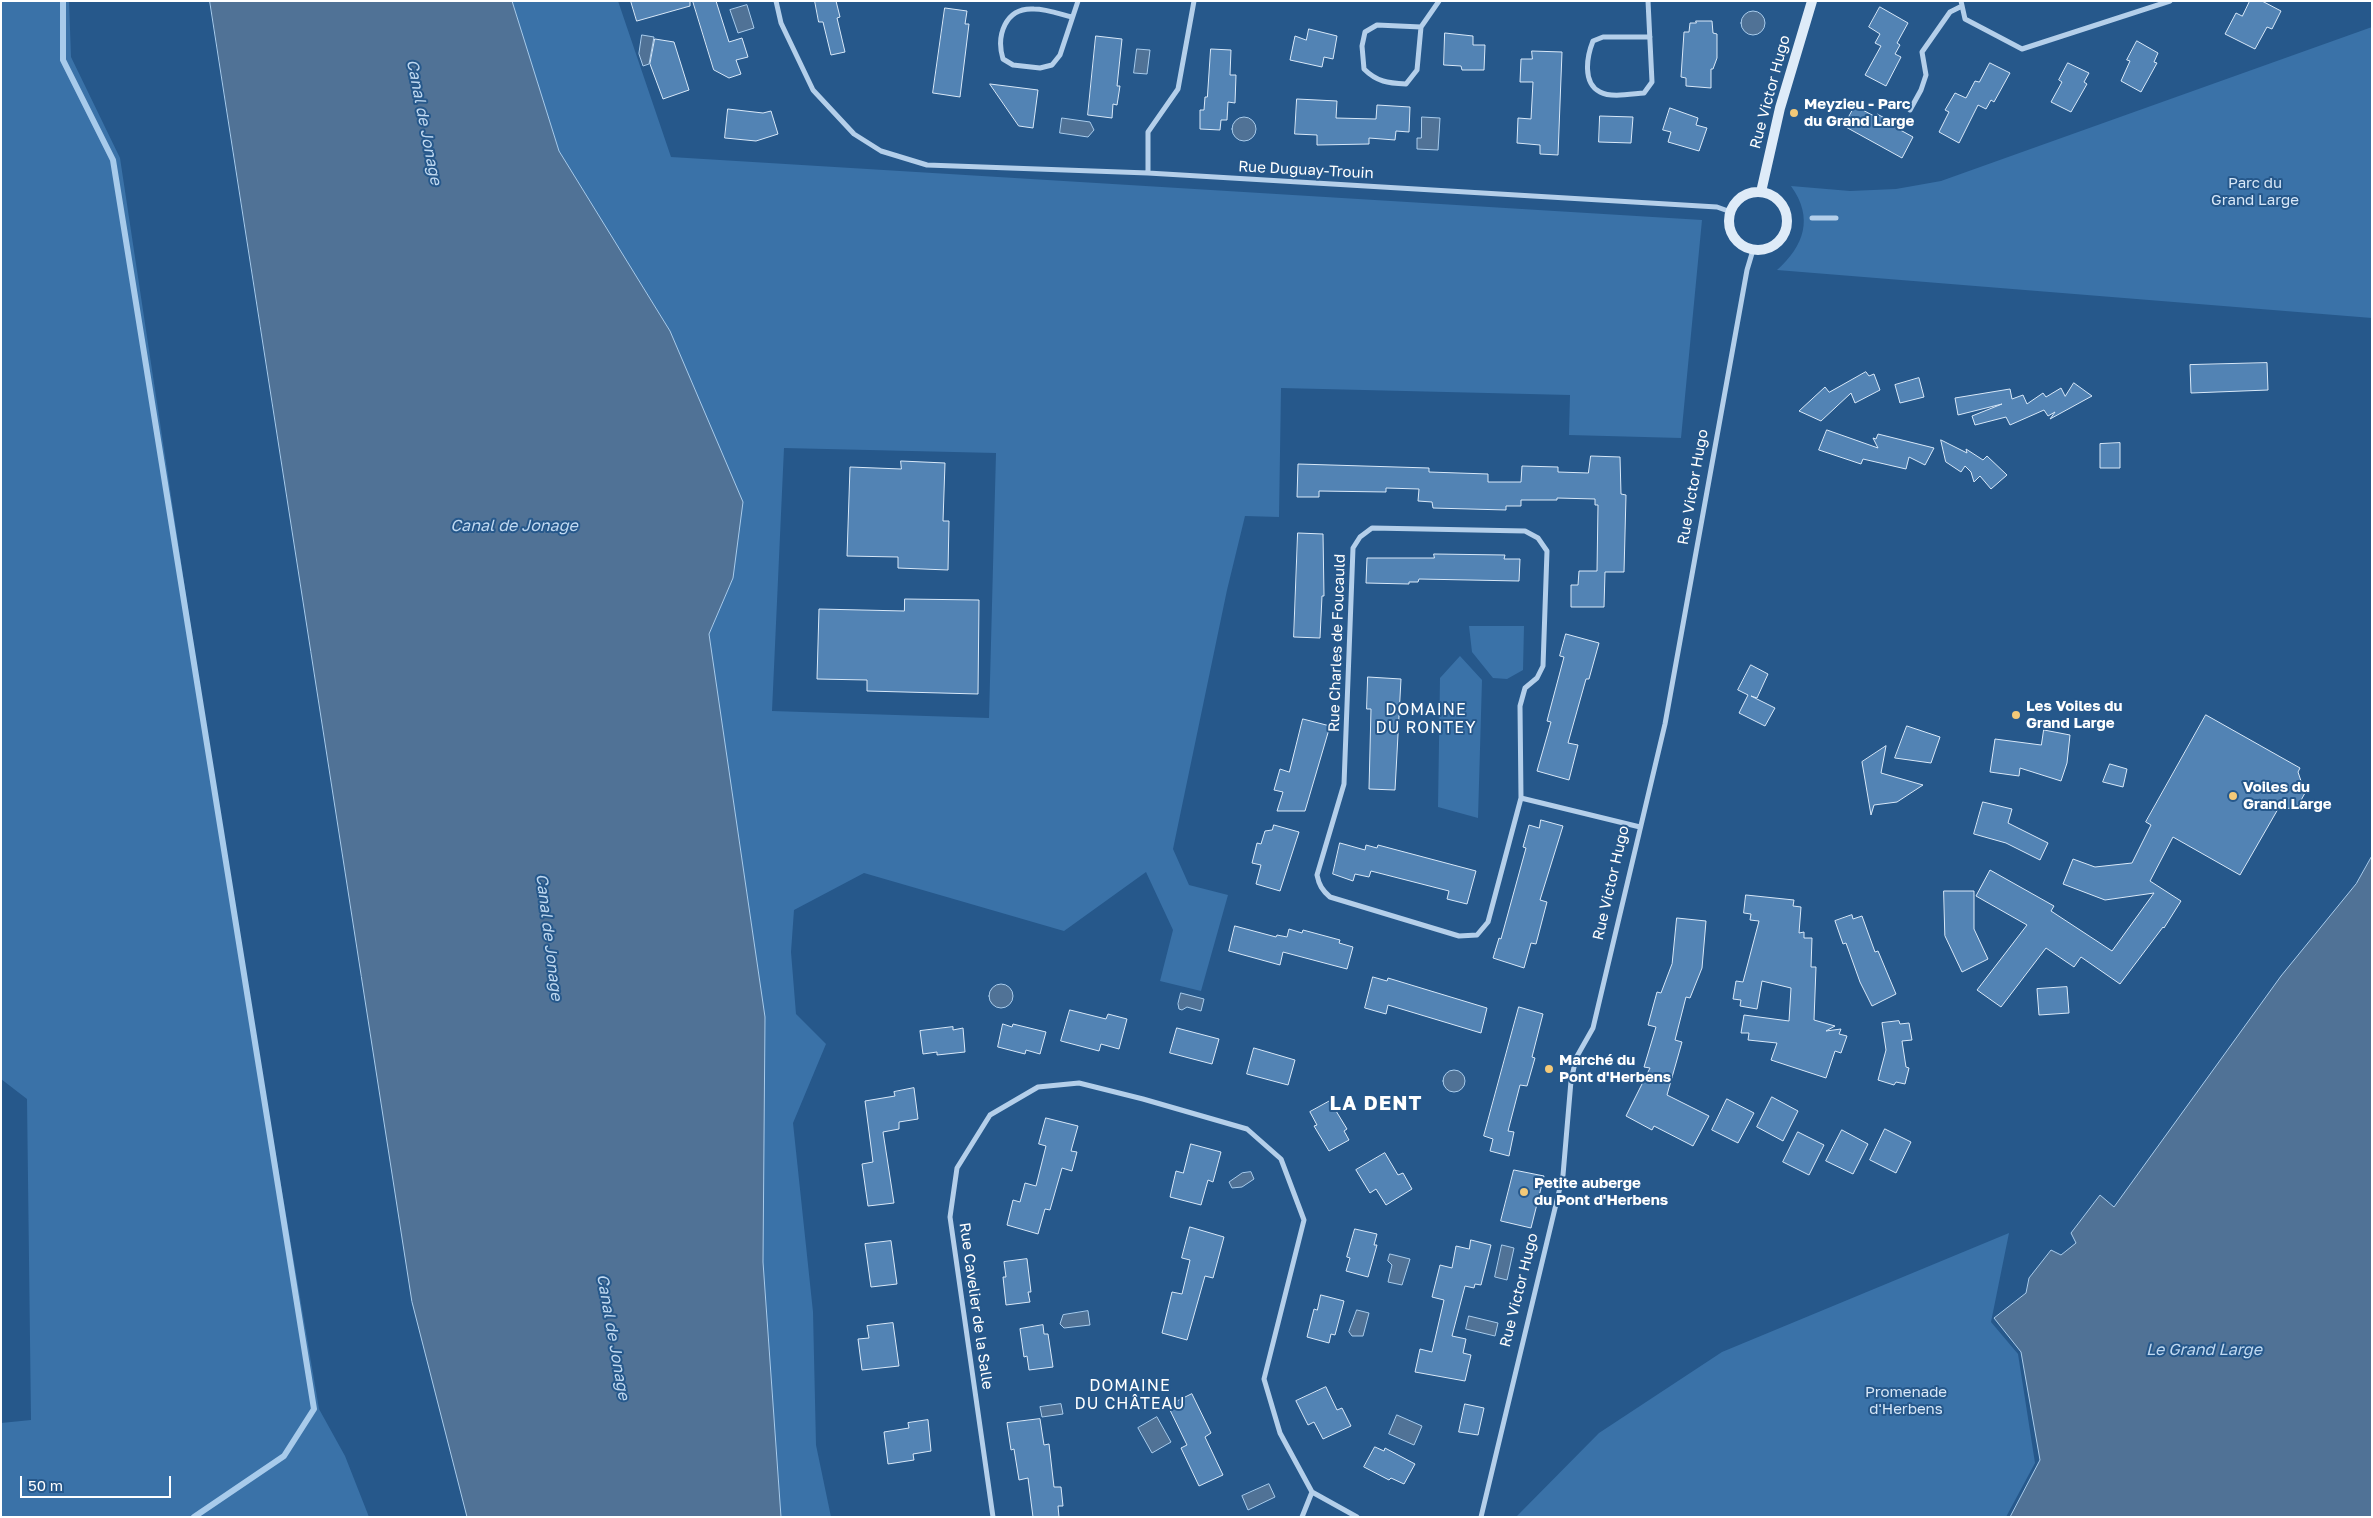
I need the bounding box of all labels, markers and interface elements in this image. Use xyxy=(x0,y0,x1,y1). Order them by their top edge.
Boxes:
street label: Rue Victor Hugo xyxy=(1746,33,1794,151)
water label: Canal de Jonage xyxy=(402,58,446,186)
place label: Meyzieu - Parc du Grand Large xyxy=(1804,95,1914,130)
marker: Meyzieu - Parc du Grand Large xyxy=(1788,107,1800,119)
street label: Rue Duguay-Trouin xyxy=(1238,157,1374,183)
park label: Parc du Grand Large xyxy=(2211,174,2299,209)
street label: Rue Victor Hugo xyxy=(1674,428,1712,546)
water label: Canal de Jonage xyxy=(450,516,578,536)
street label: Rue Charles de Foucauld xyxy=(1325,554,1349,732)
place label: Les Voiles du Grand Large xyxy=(2026,697,2123,732)
district label: DOMAINE DU RONTEY xyxy=(1374,700,1478,738)
marker: Les Voiles du Grand Large xyxy=(2010,709,2022,721)
place label: Voiles du Grand Large xyxy=(2243,778,2332,813)
marker: Voiles du Grand Large xyxy=(2227,790,2239,802)
street label: Rue Victor Hugo xyxy=(1589,824,1633,942)
water label: Canal de Jonage xyxy=(532,873,566,1001)
place label: Marché du Pont d'Herbens xyxy=(1559,1051,1671,1086)
marker: Marché du Pont d'Herbens xyxy=(1543,1063,1555,1075)
district label: LA DENT xyxy=(1329,1092,1423,1116)
place label: Petite auberge du Pont d'Herbens xyxy=(1534,1174,1668,1209)
marker: Petite auberge du Pont d'Herbens xyxy=(1518,1186,1530,1198)
street label: Rue Cavelier de la Salle xyxy=(955,1221,997,1391)
street label: Rue Victor Hugo xyxy=(1496,1231,1542,1349)
water label: Canal de Jonage xyxy=(592,1273,634,1401)
water label: Le Grand Large xyxy=(2146,1340,2262,1360)
district label: DOMAINE DU CHÂTEAU xyxy=(1073,1376,1187,1414)
park label: Promenade d'Herbens xyxy=(1865,1383,1947,1418)
scale bar xyxy=(22,1466,174,1498)
text: 50 m xyxy=(28,1476,63,1494)

